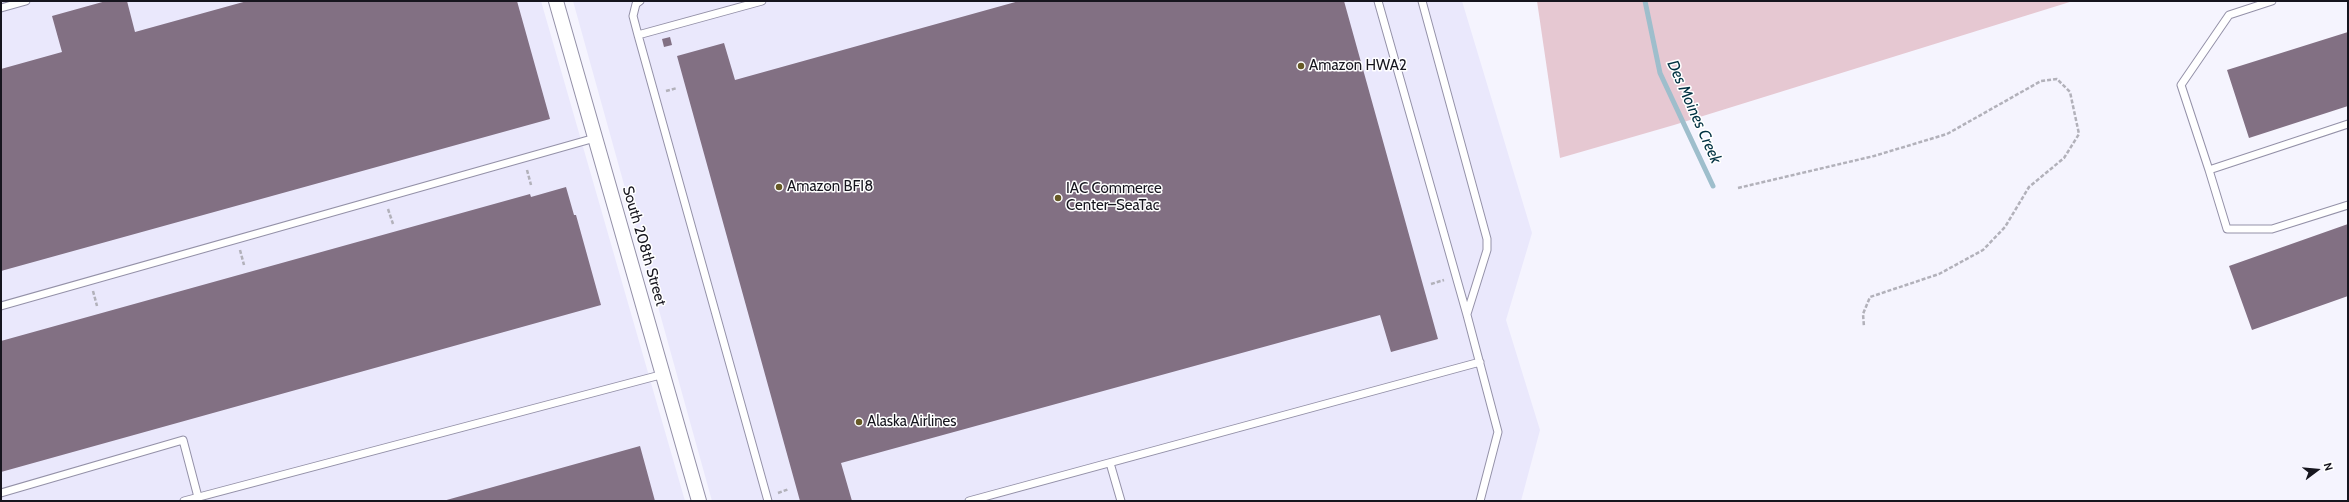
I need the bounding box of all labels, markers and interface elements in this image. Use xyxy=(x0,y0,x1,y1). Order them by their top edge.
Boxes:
place label: Amazon HWA2 xyxy=(1309,57,1407,75)
water label: Des Moines Creek xyxy=(1663,57,1725,167)
marker: Amazon HWA2 xyxy=(1296,61,1306,71)
place label: Amazon BFI8 xyxy=(787,178,873,196)
place label: IAC Commerce Center–SeaTac xyxy=(1066,180,1162,215)
marker: Amazon BFI8 xyxy=(774,182,784,192)
street label: South 208th Street xyxy=(618,184,670,308)
marker: IAC Commerce Center–SeaTac xyxy=(1053,193,1063,203)
place label: Alaska Airlines xyxy=(867,413,956,431)
marker: Alaska Airlines xyxy=(854,417,864,427)
north arrow xyxy=(2297,450,2337,490)
text: N xyxy=(2321,461,2336,472)

